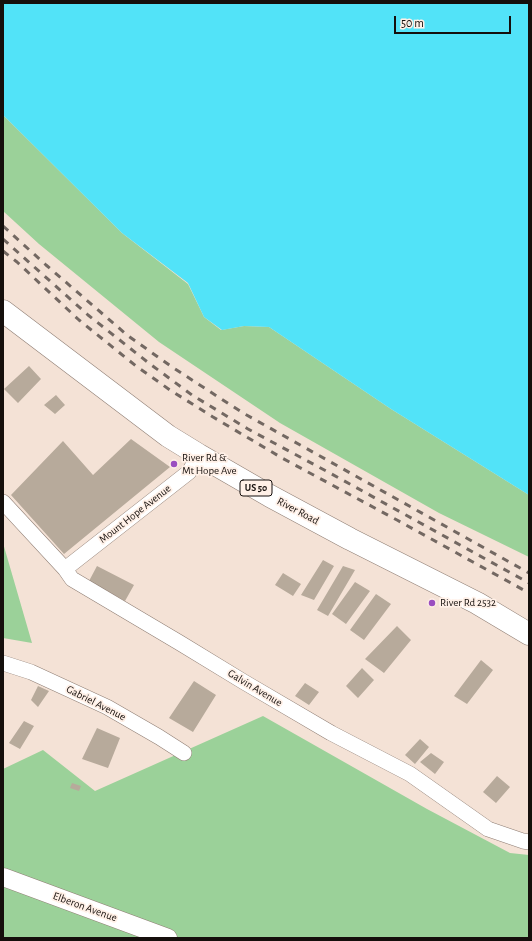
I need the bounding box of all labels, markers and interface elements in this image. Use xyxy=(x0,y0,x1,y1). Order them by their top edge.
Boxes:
scale bar xyxy=(396,8,513,34)
text: 50 m xyxy=(401,17,424,29)
place label: River Rd & Mt Hope Ave xyxy=(182,451,237,477)
marker: River Rd & Mt Hope Ave xyxy=(169,459,179,469)
road number: US 50 xyxy=(240,480,272,496)
street label: Mount Hope Avenue xyxy=(96,482,174,546)
street label: River Road xyxy=(275,494,321,528)
place label: River Rd 2532 xyxy=(440,596,496,610)
marker: River Rd 2532 xyxy=(427,598,437,608)
street label: Galvin Avenue xyxy=(225,667,285,709)
street label: Gabriel Avenue xyxy=(64,682,128,724)
street label: Elberon Avenue xyxy=(51,889,119,925)

